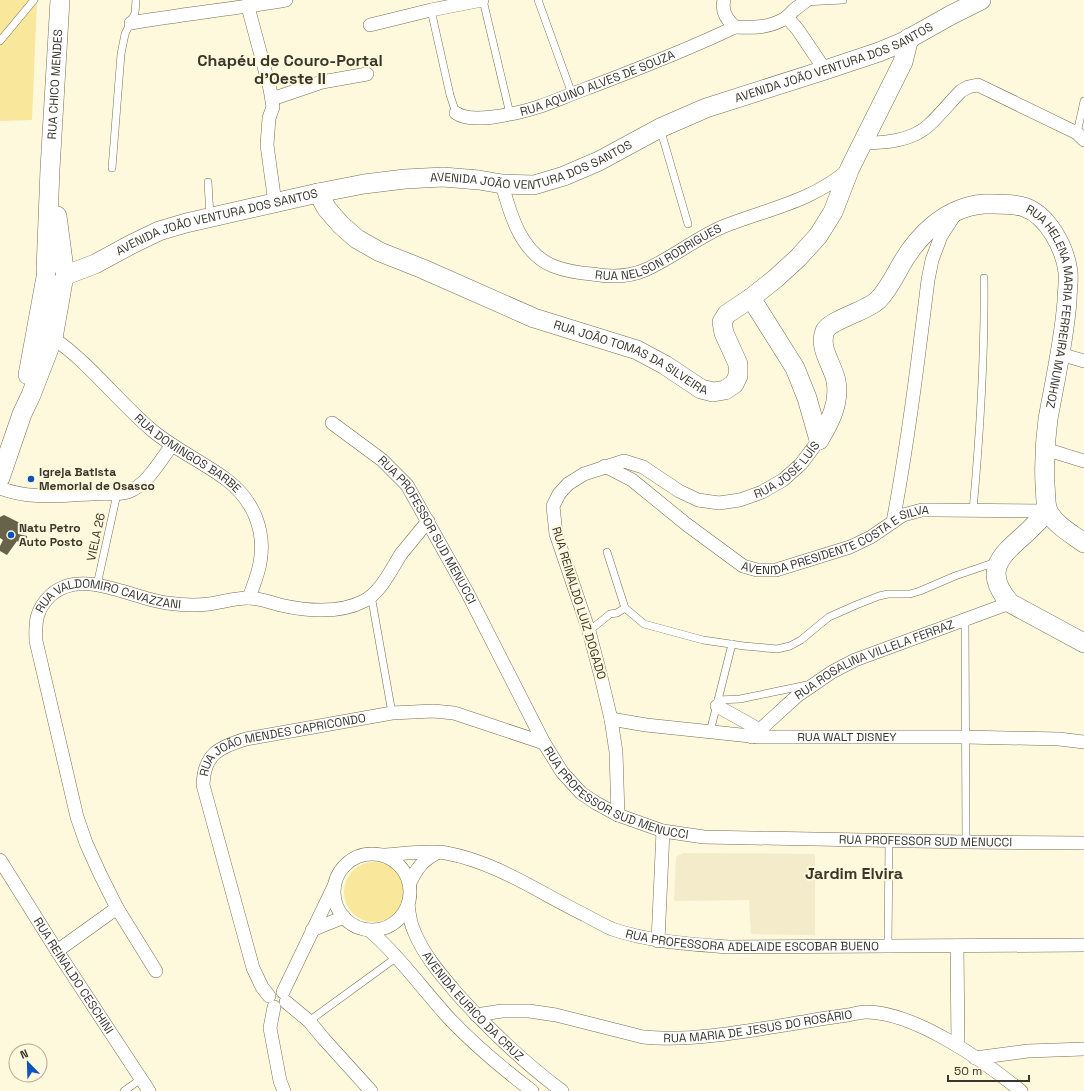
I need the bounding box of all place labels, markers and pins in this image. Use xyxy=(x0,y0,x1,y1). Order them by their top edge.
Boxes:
place label: Igreja Batista Memorial de Osasco xyxy=(39,464,155,494)
marker: Igreja Batista Memorial de Osasco xyxy=(26,474,36,484)
place label: Natu Petro Auto Posto xyxy=(19,520,83,550)
marker: Natu Petro Auto Posto xyxy=(6,530,16,540)

